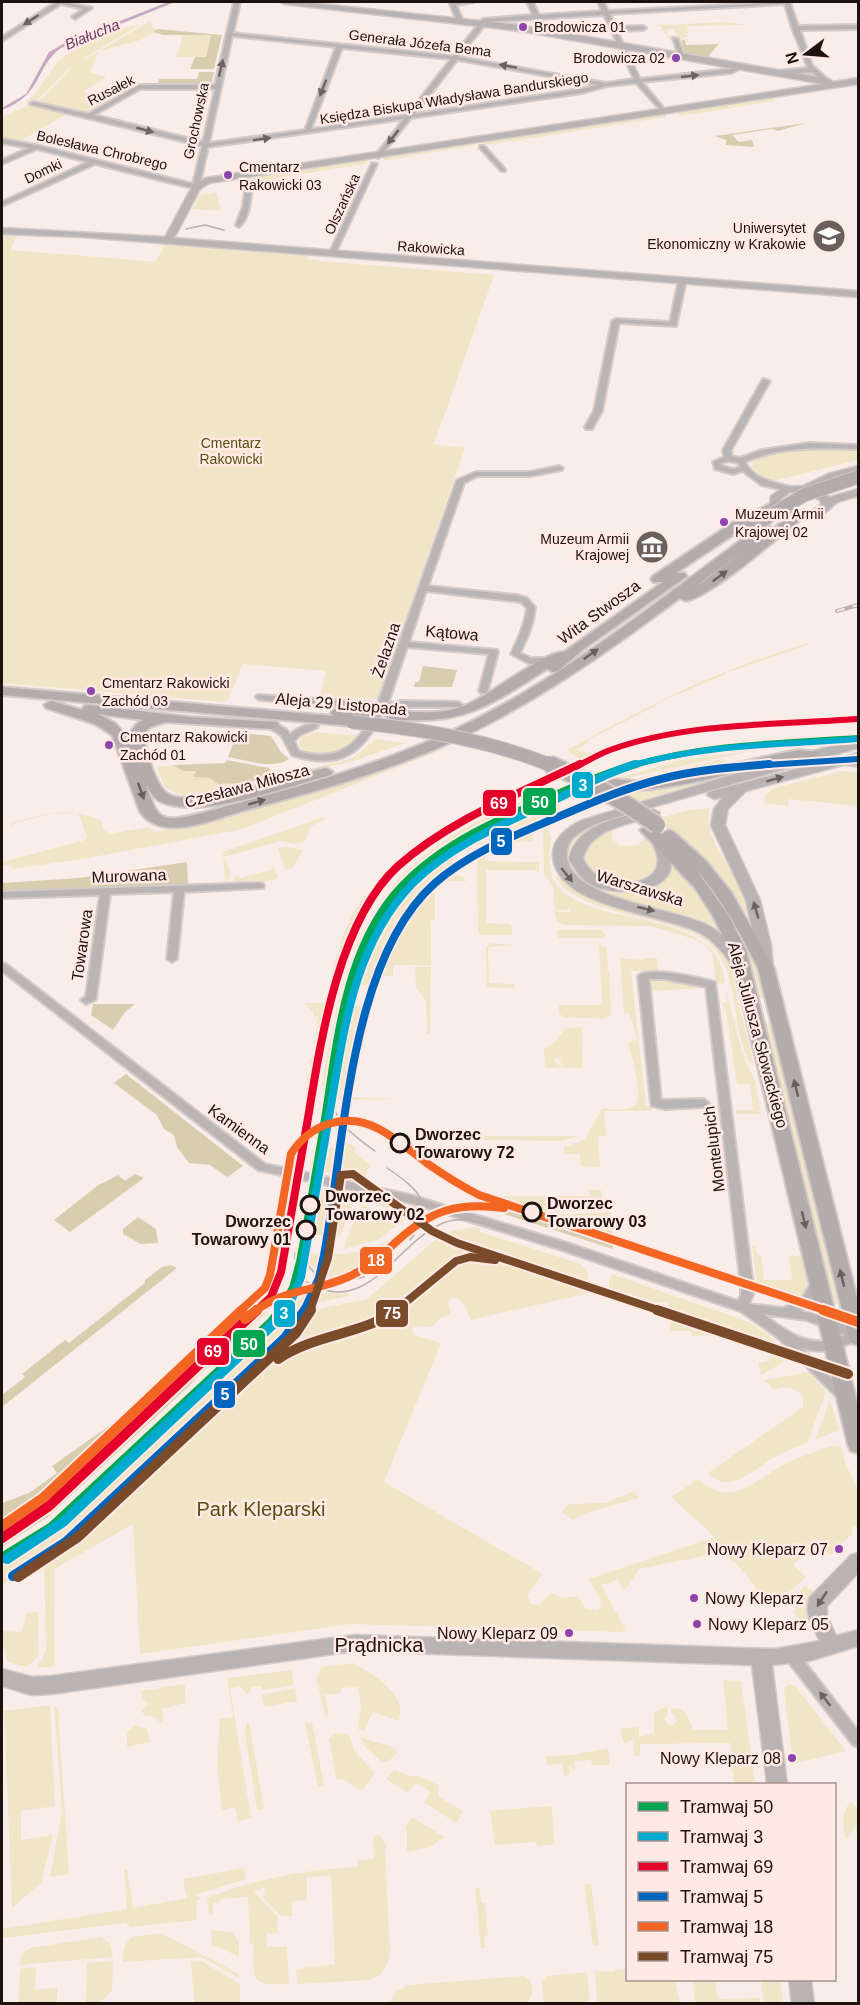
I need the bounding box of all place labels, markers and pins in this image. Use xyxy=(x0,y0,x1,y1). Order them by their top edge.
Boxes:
place label: Brodowicza 01 xyxy=(534,19,626,35)
marker: Brodowicza 01 xyxy=(517,21,529,33)
place label: Brodowicza 02 xyxy=(573,50,665,66)
marker: Brodowicza 02 xyxy=(670,52,682,64)
place label: Cmentarz Rakowicki 03 xyxy=(239,159,322,193)
marker: Cmentarz Rakowicki 03 xyxy=(222,169,234,181)
school or university icon: Uniwersytet Ekonomiczny w Krakowie xyxy=(811,218,847,254)
place label: Uniwersytet Ekonomiczny w Krakowie xyxy=(647,220,806,252)
place label: Muzeum Armii Krajowej 02 xyxy=(735,506,824,540)
marker: Muzeum Armii Krajowej 02 xyxy=(718,516,730,528)
museum icon: Muzeum Armii Krajowej xyxy=(634,529,670,565)
place label: Muzeum Armii Krajowej xyxy=(540,531,629,563)
place label: Cmentarz Rakowicki Zachód 03 xyxy=(102,675,230,709)
marker: Cmentarz Rakowicki Zachód 03 xyxy=(85,685,97,697)
place label: Cmentarz Rakowicki Zachód 01 xyxy=(120,729,248,763)
marker: Cmentarz Rakowicki Zachód 01 xyxy=(103,739,115,751)
place label: Dworzec Towarowy 72 xyxy=(415,1126,514,1161)
marker: Dworzec Towarowy 72 xyxy=(390,1133,410,1153)
place label: Dworzec Towarowy 02 xyxy=(325,1188,424,1223)
marker: Dworzec Towarowy 02 xyxy=(300,1195,320,1215)
place label: Dworzec Towarowy 03 xyxy=(547,1195,646,1230)
marker: Dworzec Towarowy 03 xyxy=(522,1202,542,1222)
place label: Dworzec Towarowy 01 xyxy=(192,1213,291,1248)
marker: Dworzec Towarowy 01 xyxy=(296,1220,316,1240)
place label: Nowy Kleparz 07 xyxy=(707,1541,828,1558)
marker: Nowy Kleparz 07 xyxy=(833,1543,845,1555)
place label: Nowy Kleparz xyxy=(705,1590,804,1607)
marker: Nowy Kleparz xyxy=(688,1592,700,1604)
place label: Nowy Kleparz 05 xyxy=(708,1616,829,1633)
marker: Nowy Kleparz 05 xyxy=(691,1618,703,1630)
place label: Nowy Kleparz 09 xyxy=(437,1625,558,1642)
marker: Nowy Kleparz 09 xyxy=(563,1627,575,1639)
place label: Nowy Kleparz 08 xyxy=(660,1750,781,1767)
marker: Nowy Kleparz 08 xyxy=(786,1752,798,1764)

